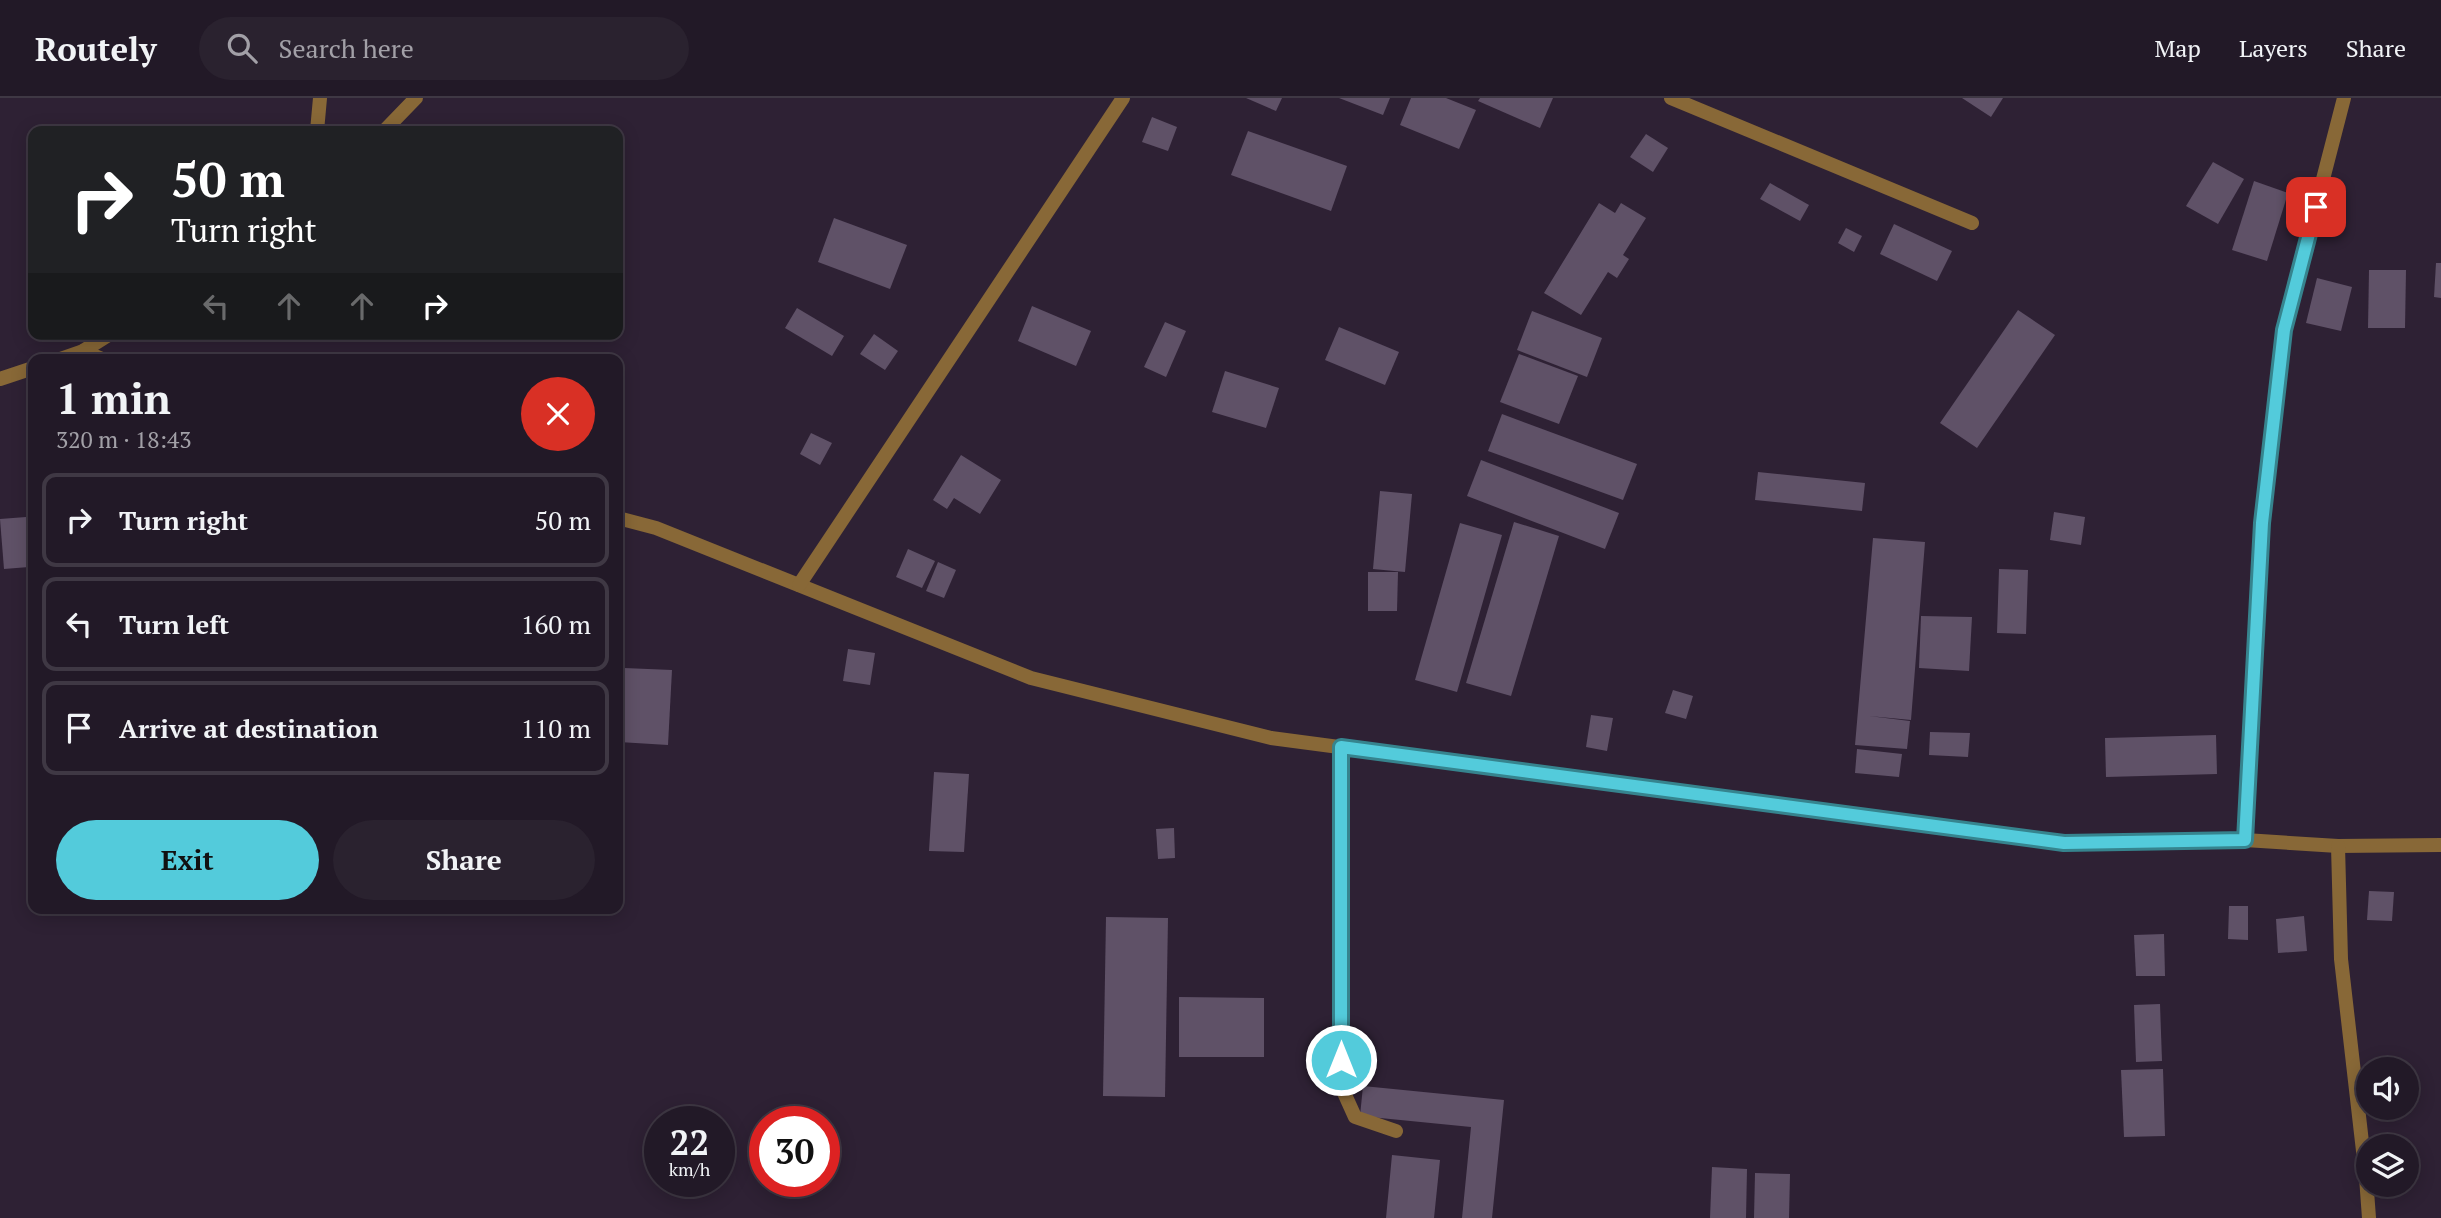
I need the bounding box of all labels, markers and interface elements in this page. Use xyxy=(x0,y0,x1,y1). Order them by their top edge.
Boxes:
search box xyxy=(199,17,689,80)
text: Routely xyxy=(35,27,157,70)
icon: search xyxy=(223,29,261,67)
text: Search here xyxy=(279,31,414,65)
text: Map xyxy=(2154,32,2201,64)
text: Layers xyxy=(2239,32,2308,64)
text: Share xyxy=(2346,32,2406,64)
text: 50 m xyxy=(171,146,285,211)
icon: right xyxy=(56,154,147,245)
pin xyxy=(2286,177,2346,237)
icon: arrive xyxy=(2297,188,2335,226)
text: Turn right xyxy=(171,209,317,251)
icon: left xyxy=(197,287,235,325)
icon: ahead xyxy=(270,287,308,325)
icon: ahead xyxy=(343,287,381,325)
icon: right xyxy=(416,287,454,325)
text: 1 min xyxy=(56,370,171,426)
button: close xyxy=(521,377,595,451)
text: 320 m · 18:43 xyxy=(56,424,191,455)
icon: right xyxy=(60,501,98,539)
text: Turn right xyxy=(119,503,248,537)
text: 50 m xyxy=(535,503,591,537)
icon: left xyxy=(60,605,98,643)
text: Turn left xyxy=(119,607,229,641)
text: 160 m xyxy=(521,607,591,641)
icon: arrive xyxy=(60,709,98,747)
text: Arrive at destination xyxy=(119,711,378,745)
text: 110 m xyxy=(521,711,591,745)
button: Exit xyxy=(56,820,319,900)
button: Share xyxy=(333,820,595,900)
position arrow xyxy=(1304,1023,1378,1097)
map controls xyxy=(2356,1057,2419,1197)
button: sound xyxy=(2356,1057,2419,1120)
speed limit sign: 30 xyxy=(749,1106,840,1197)
text: 22 xyxy=(670,1119,709,1165)
button: layers xyxy=(2356,1134,2419,1197)
text: km/h xyxy=(669,1157,710,1181)

